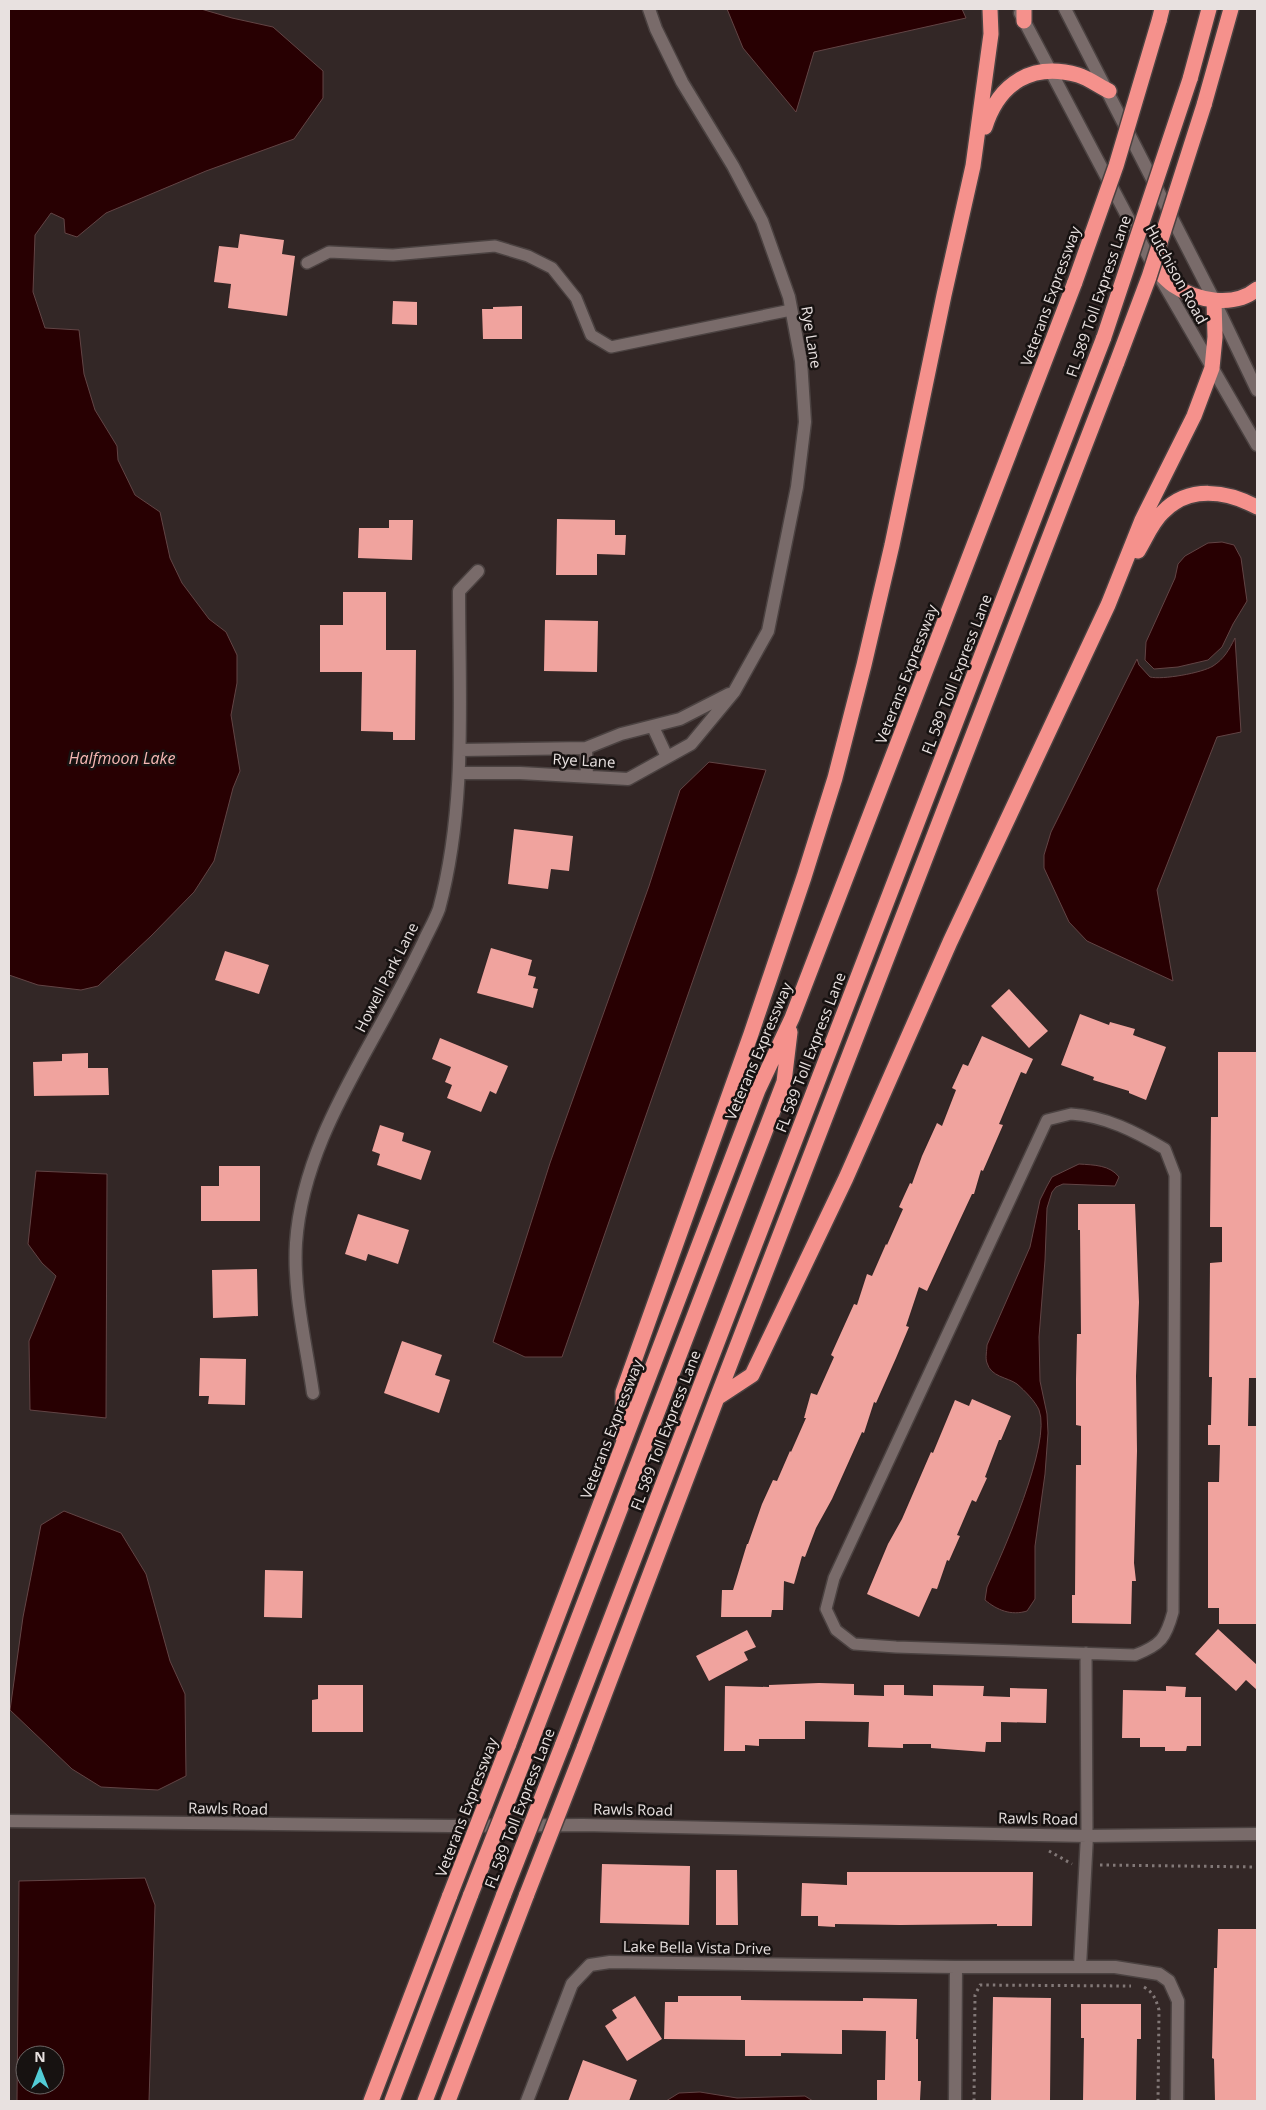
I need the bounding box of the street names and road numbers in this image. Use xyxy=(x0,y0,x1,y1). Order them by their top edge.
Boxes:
street label: FL 589 Toll Express Lane xyxy=(1061,212,1135,380)
street label: Hutchison Road xyxy=(1141,221,1213,327)
street label: Veterans Expressway xyxy=(1015,223,1085,369)
street label: Rye Lane xyxy=(797,304,827,370)
street label: FL 589 Toll Express Lane xyxy=(916,591,996,757)
street label: Veterans Expressway xyxy=(870,601,942,746)
street label: Rye Lane xyxy=(552,748,616,772)
street label: Howell Park Lane xyxy=(350,919,422,1035)
street label: FL 589 Toll Express Lane xyxy=(770,969,850,1135)
street label: Veterans Expressway xyxy=(720,979,796,1123)
street label: FL 589 Toll Express Lane xyxy=(625,1347,705,1513)
street label: Veterans Expressway xyxy=(575,1356,647,1501)
street label: FL 589 Toll Express Lane xyxy=(479,1725,559,1891)
street label: Veterans Expressway xyxy=(430,1734,502,1879)
street label: Rawls Road xyxy=(188,1797,268,1819)
street label: Rawls Road xyxy=(593,1798,673,1820)
street label: Rawls Road xyxy=(998,1807,1078,1829)
street label: Lake Bella Vista Drive xyxy=(623,1936,771,1958)

